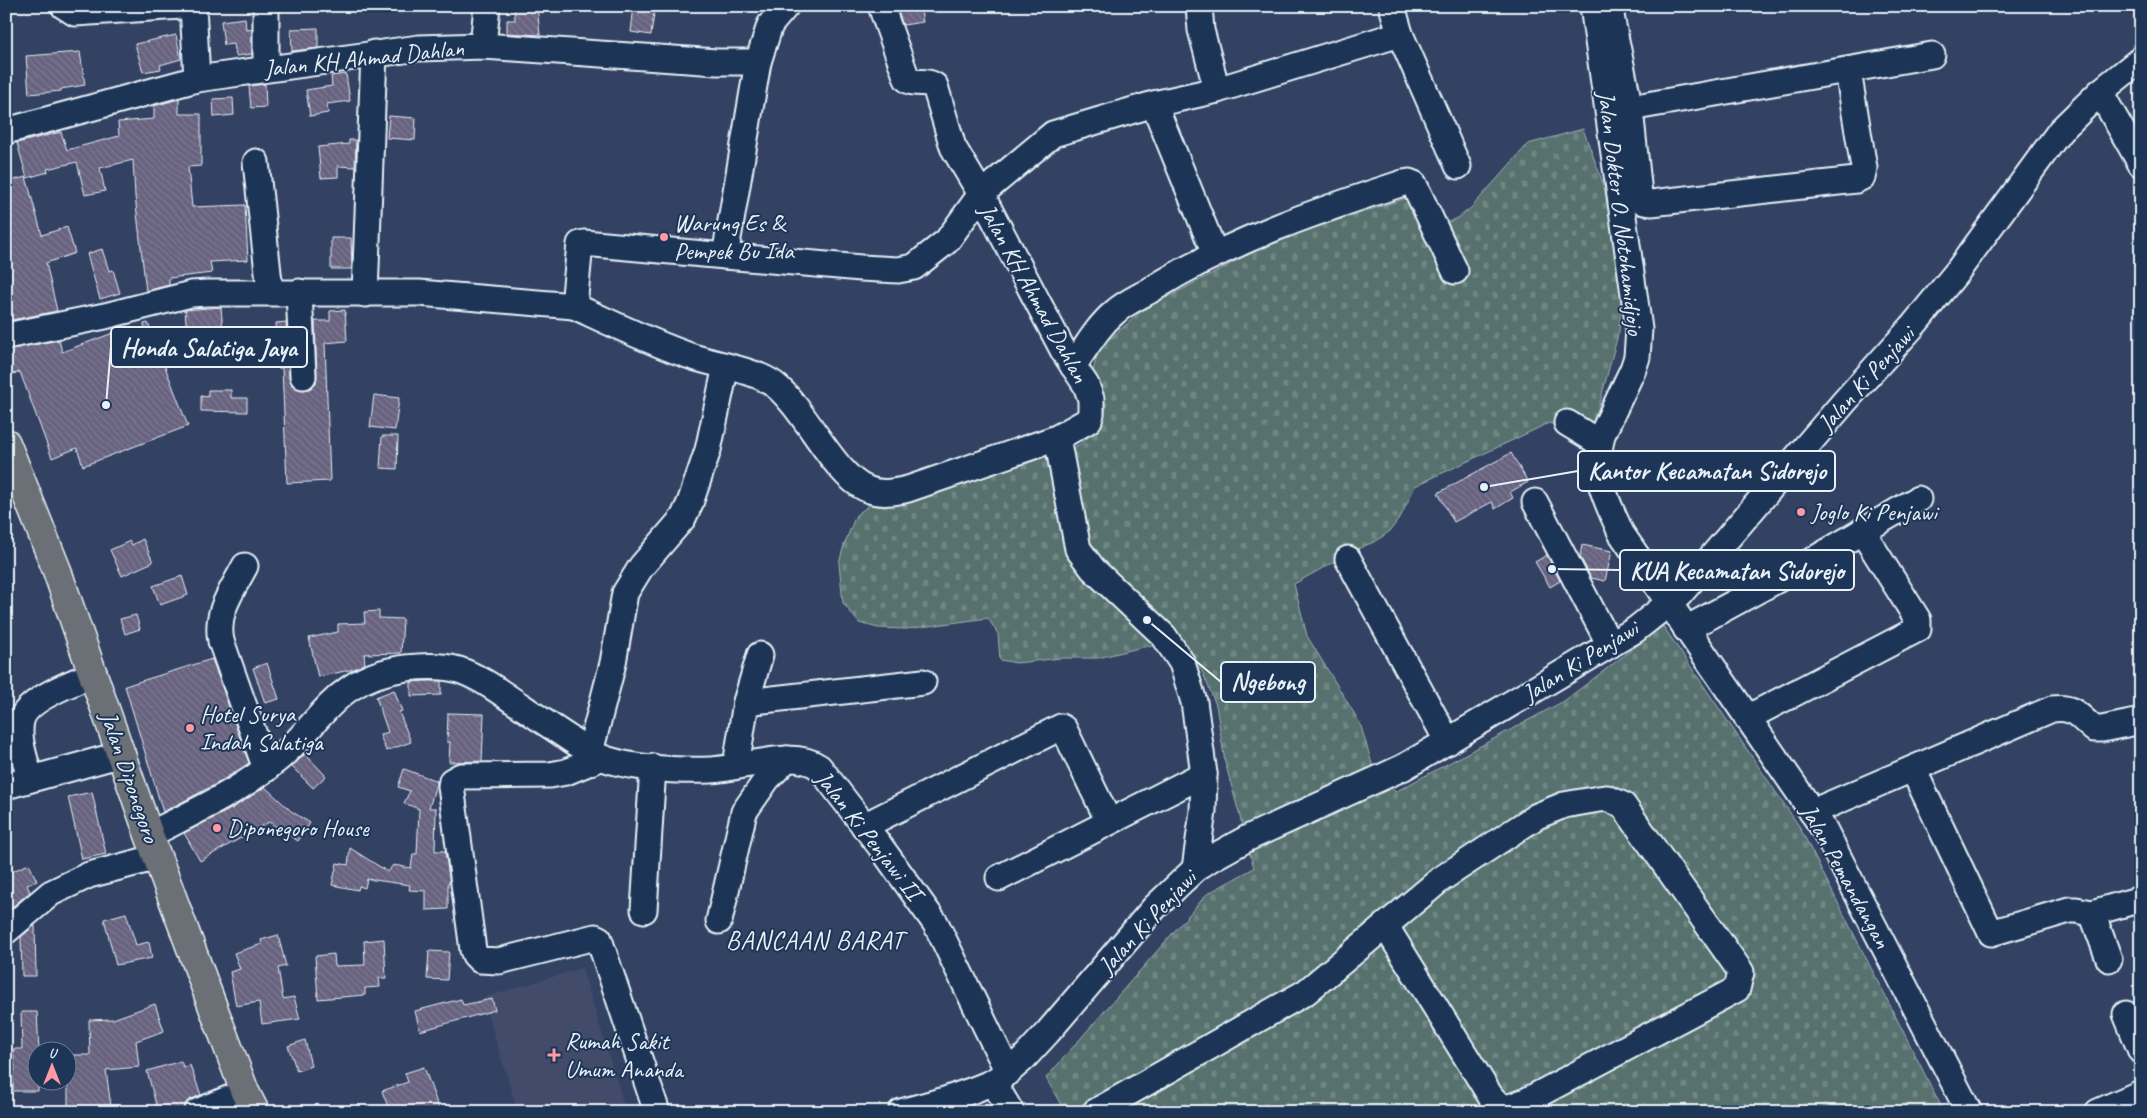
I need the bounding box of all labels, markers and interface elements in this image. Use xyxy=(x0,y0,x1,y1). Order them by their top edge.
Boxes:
street label: Jalan KH Ahmad Dahlan xyxy=(262,33,465,83)
street label: Jalan Dokter O. Notohamidjojo xyxy=(1591,88,1651,338)
street label: Jalan KH Ahmad Dahlan xyxy=(972,197,1096,388)
place label: Warung Es & Pempek Bu Ida xyxy=(674,208,795,266)
marker: Warung Es & Pempek Bu Ida xyxy=(658,231,670,243)
street label: Jalan Ki Penjawi xyxy=(1810,318,1923,439)
callout: Honda Salatiga Jaya xyxy=(111,327,307,367)
text: Honda Salatiga Jaya xyxy=(121,332,299,364)
callout: Kantor Kecamatan Sidorejo xyxy=(1578,451,1835,491)
text: Kantor Kecamatan Sidorejo xyxy=(1588,455,1828,487)
place label: Joglo Ki Penjawi xyxy=(1810,497,1940,527)
marker: Joglo Ki Penjawi xyxy=(1795,506,1807,518)
callout: KUA Kecamatan Sidorejo xyxy=(1620,550,1854,590)
text: KUA Kecamatan Sidorejo xyxy=(1630,555,1847,587)
street label: Jalan Ki Penjawi xyxy=(1516,612,1647,709)
callout: Ngebong xyxy=(1221,662,1315,702)
text: Ngebong xyxy=(1231,666,1307,698)
place label: Hotel Surya Indah Salatiga xyxy=(200,699,324,757)
street label: Jalan Diponegoro xyxy=(93,707,167,848)
marker: Hotel Surya Indah Salatiga xyxy=(184,722,196,734)
street label: Jalan Ki Penjawi II xyxy=(808,763,932,910)
street label: Jalan Pemandangan xyxy=(1794,798,1898,954)
place label: Diponegoro House xyxy=(227,813,371,843)
marker: Diponegoro House xyxy=(211,822,223,834)
street label: Jalan Ki Penjawi xyxy=(1091,861,1205,981)
district label: BANCAAN BARAT xyxy=(726,924,908,957)
place label: Rumah Sakit Umum Ananda xyxy=(565,1026,685,1084)
north arrow xyxy=(28,1040,78,1090)
text: U xyxy=(49,1045,59,1062)
marker: Rumah Sakit Umum Ananda xyxy=(547,1048,561,1062)

